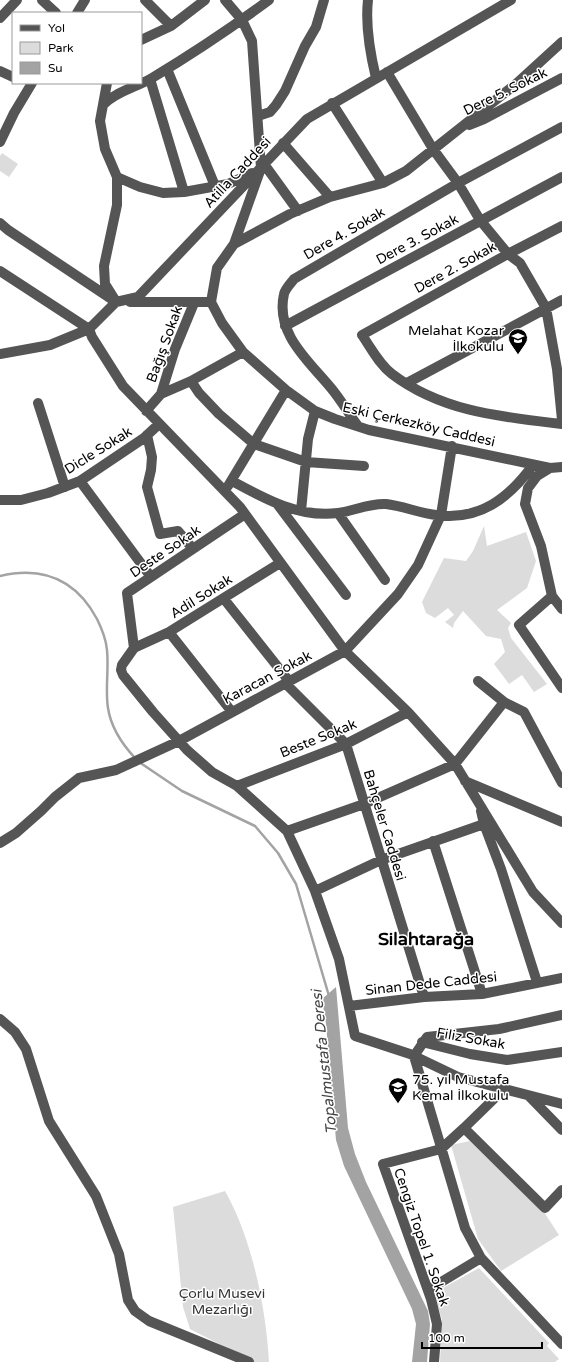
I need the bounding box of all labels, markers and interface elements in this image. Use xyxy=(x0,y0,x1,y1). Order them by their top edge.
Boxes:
legend xyxy=(12,12,142,84)
text: Yol xyxy=(48,21,65,35)
text: Park xyxy=(48,41,74,55)
text: Su xyxy=(48,61,63,75)
street label: Dere 5. Sokak xyxy=(461,64,550,119)
street label: Atilla Caddesi xyxy=(200,133,275,211)
street label: Dere 4. Sokak xyxy=(301,203,388,264)
street label: Dere 3. Sokak xyxy=(373,210,462,268)
street label: Dere 2. Sokak xyxy=(411,238,500,297)
street label: Bağış Sokak xyxy=(143,303,186,385)
place label: Melahat Kozar İlkokulu xyxy=(408,322,505,355)
school or university icon: Melahat Kozar İlkokulu xyxy=(507,327,529,355)
street label: Eski Çerkezköy Caddesi xyxy=(341,399,497,450)
street label: Dicle Sokak xyxy=(61,423,136,478)
street label: Deste Sokak xyxy=(127,521,204,581)
street label: Adil Sokak xyxy=(167,571,236,622)
street label: Karacan Sokak xyxy=(220,647,315,708)
street label: Beste Sokak xyxy=(277,715,359,762)
street label: Bahçeler Caddesi xyxy=(360,768,409,883)
district label: Silahtarağa xyxy=(378,928,474,950)
street label: Sinan Dede Caddesi xyxy=(364,968,498,999)
water label: Topalmustafa Deresi xyxy=(307,987,341,1135)
street label: Filiz Sokak xyxy=(435,1024,507,1053)
place label: 75. yıl Mustafa Kemal İlkokulu xyxy=(412,1071,509,1104)
school or university icon: 75. yıl Mustafa Kemal İlkokulu xyxy=(387,1076,409,1104)
street label: Cengiz Topel 1. Sokak xyxy=(390,1166,453,1309)
park label: Çorlu Musevi Mezarlığı xyxy=(179,1285,265,1318)
scale bar xyxy=(422,1324,542,1350)
text: 100 m xyxy=(428,1331,465,1345)

